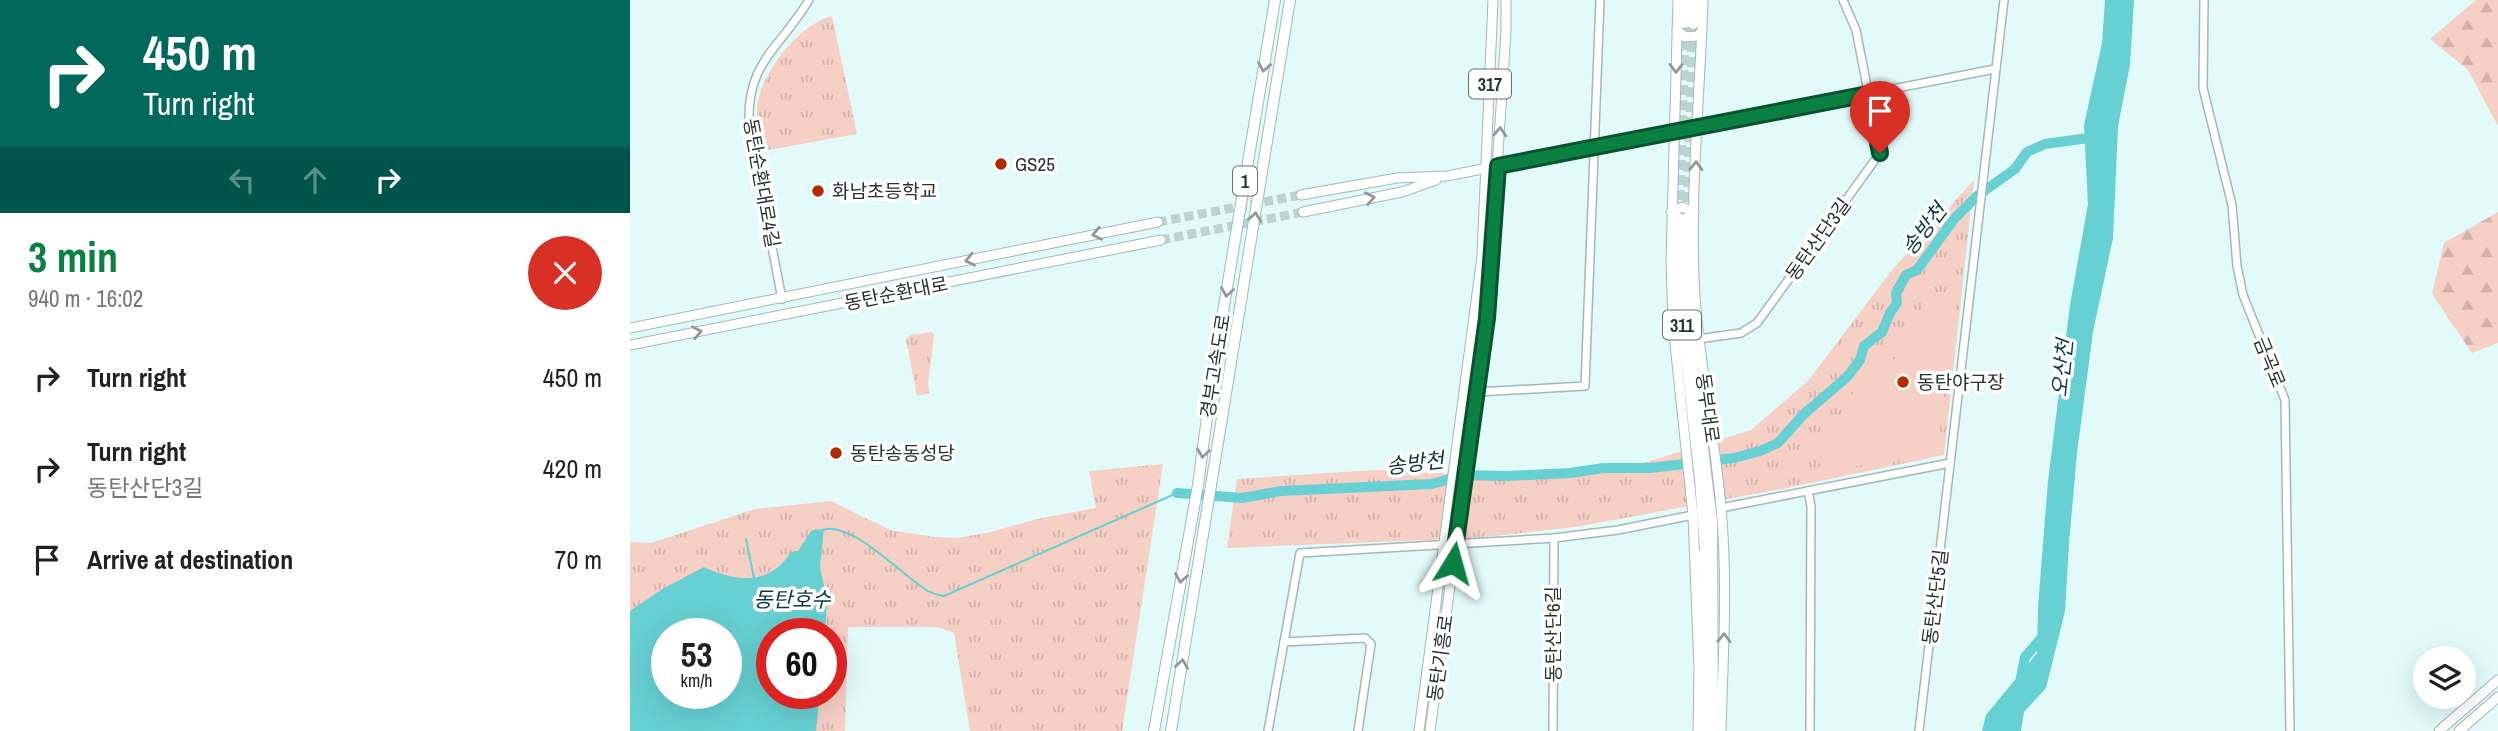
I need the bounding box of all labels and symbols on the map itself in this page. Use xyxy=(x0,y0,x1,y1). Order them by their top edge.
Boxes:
one-way arrow xyxy=(1257,61,1272,73)
one-way arrow xyxy=(1668,63,1684,74)
road number: 317 xyxy=(1469,70,1511,98)
pin xyxy=(1850,81,1910,153)
street label: 동탄순환대로4길 xyxy=(738,116,786,250)
one-way arrow xyxy=(1492,126,1507,137)
place label: GS25 xyxy=(1015,151,1055,177)
marker: GS25 xyxy=(993,156,1009,172)
one-way arrow xyxy=(1688,161,1703,172)
road number: 1 xyxy=(1233,166,1257,196)
place label: 화남초등학교 xyxy=(832,178,937,204)
marker: 화남초등학교 xyxy=(810,183,826,199)
one-way arrow xyxy=(1364,192,1376,207)
street label: 동탄산단3길 xyxy=(1779,192,1857,286)
water label: 송방천 xyxy=(1895,195,1955,261)
one-way arrow xyxy=(1247,211,1262,223)
one-way arrow xyxy=(1091,226,1103,241)
one-way arrow xyxy=(964,252,976,267)
street label: 동탄순환대로 xyxy=(842,270,950,316)
one-way arrow xyxy=(1220,286,1235,298)
road number: 311 xyxy=(1663,310,1701,340)
street label: 경부고속도로 xyxy=(1194,312,1236,420)
one-way arrow xyxy=(691,325,703,340)
street label: 금곡로 xyxy=(2248,333,2292,391)
water label: 오산천 xyxy=(2045,335,2080,398)
place label: 동탄야구장 xyxy=(1917,369,2004,395)
street label: 동부대로 xyxy=(1690,372,1726,444)
marker: 동탄야구장 xyxy=(1895,374,1911,390)
place label: 동탄송동성당 xyxy=(850,440,955,466)
marker: 동탄송동성당 xyxy=(828,445,844,461)
water label: 송방천 xyxy=(1384,445,1448,481)
one-way arrow xyxy=(1195,447,1210,459)
position arrow xyxy=(1416,526,1490,600)
street label: 동탄산단5길 xyxy=(1916,548,1954,646)
one-way arrow xyxy=(1175,572,1190,584)
water label: 동탄호수 xyxy=(753,585,831,614)
street label: 동탄산단6길 xyxy=(1540,586,1566,682)
street label: 동탄기흥로 xyxy=(1421,613,1459,703)
speed limit sign: 60 xyxy=(756,618,847,709)
one-way arrow xyxy=(1716,633,1732,643)
one-way arrow xyxy=(1174,658,1189,670)

